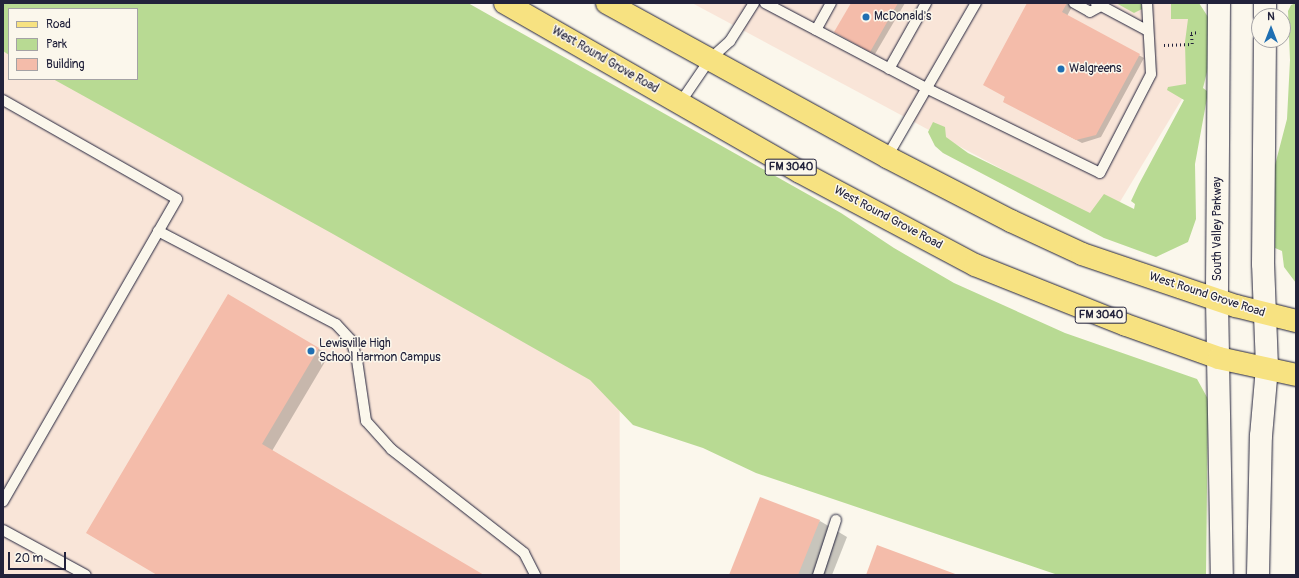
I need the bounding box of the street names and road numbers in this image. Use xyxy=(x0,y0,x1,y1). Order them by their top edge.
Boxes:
street label: West Round Grove Road xyxy=(549,24,661,96)
road number: FM 3040 xyxy=(764,158,818,176)
street label: South Valley Parkway xyxy=(1211,177,1225,281)
street label: West Round Grove Road xyxy=(831,183,945,253)
street label: West Round Grove Road xyxy=(1147,269,1267,321)
road number: FM 3040 xyxy=(1074,306,1128,324)

